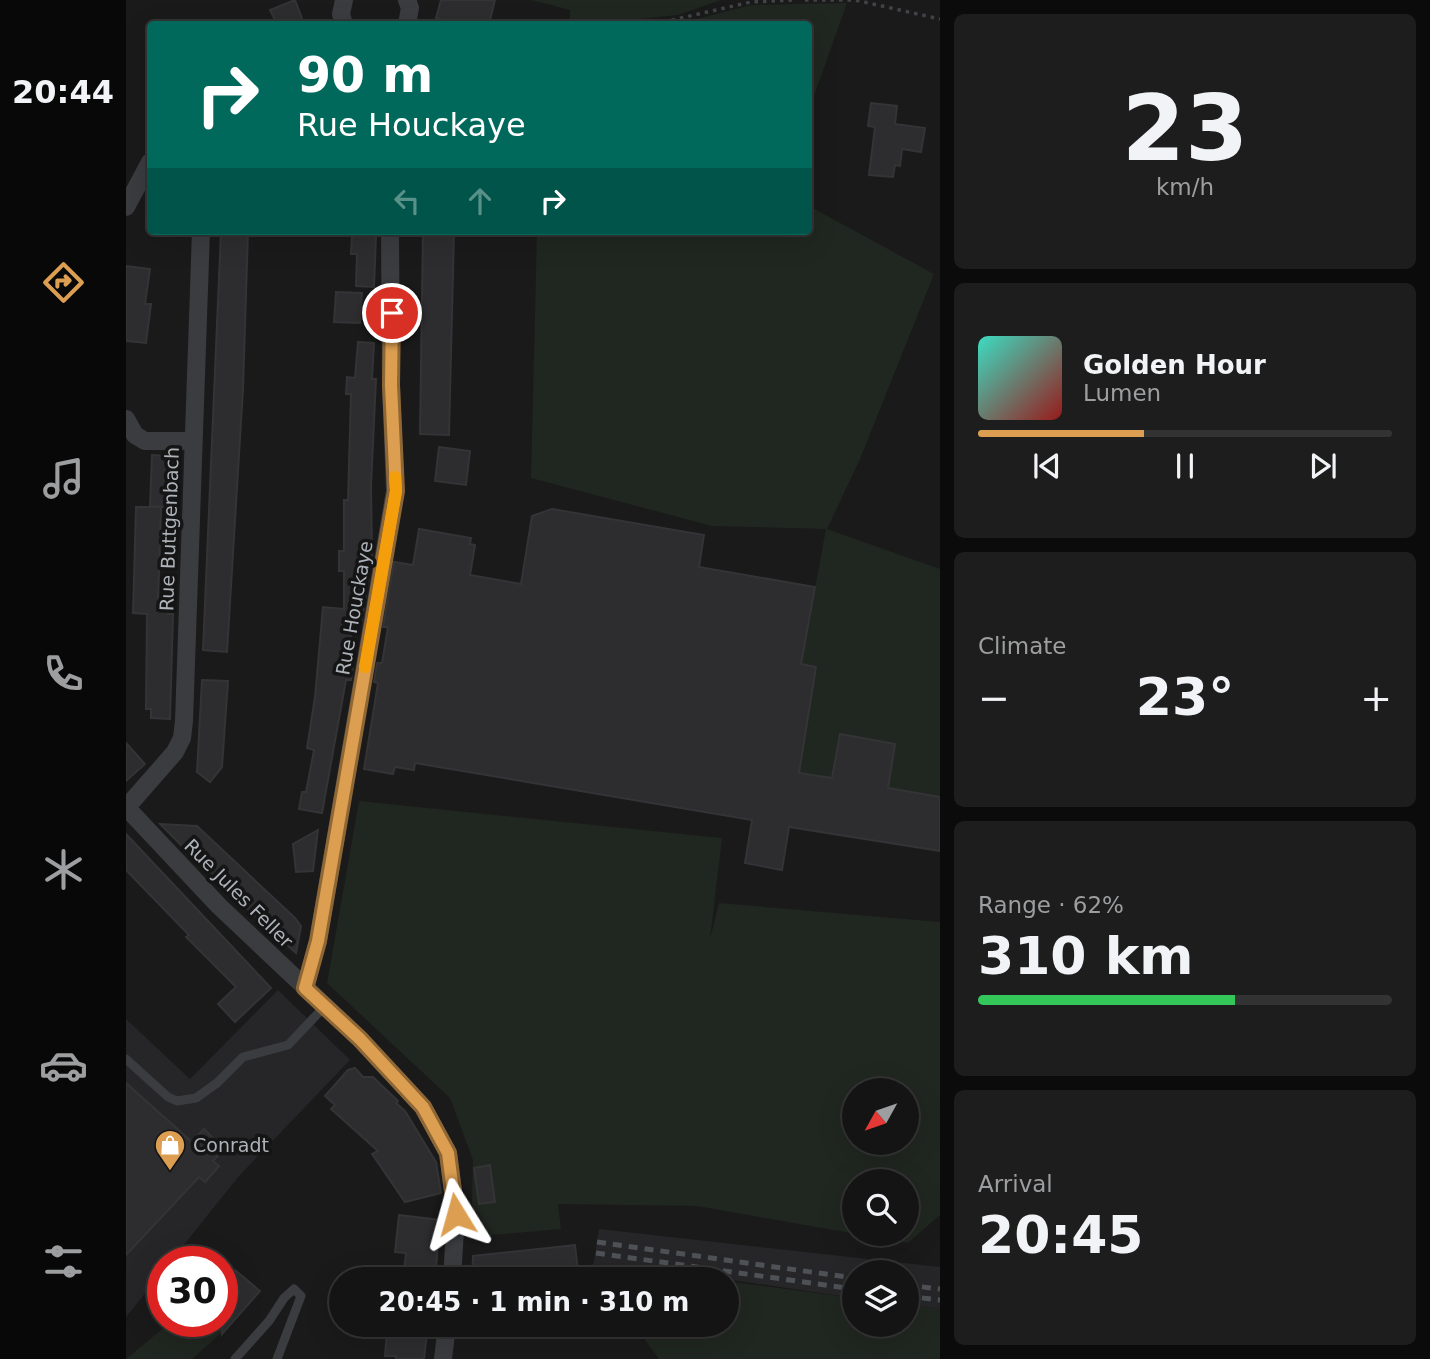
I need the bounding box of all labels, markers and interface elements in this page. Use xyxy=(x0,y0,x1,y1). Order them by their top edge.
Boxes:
text: 90 m xyxy=(297,47,433,104)
icon: right xyxy=(182,49,273,140)
text: 20:44 xyxy=(12,73,114,111)
text: 23 xyxy=(1122,76,1248,181)
text: Rue Houckaye xyxy=(297,106,526,144)
text: km/h xyxy=(1156,174,1214,200)
icon: left xyxy=(388,182,426,220)
icon: ahead xyxy=(461,182,499,220)
icon: right xyxy=(534,182,572,220)
icon: directions xyxy=(39,258,88,307)
pin xyxy=(362,283,422,343)
icon: arrive xyxy=(373,294,411,332)
text: Golden Hour xyxy=(1083,350,1266,380)
text: Lumen xyxy=(1083,380,1161,406)
street label: Rue Buttgenbach xyxy=(155,447,183,611)
icon: previous xyxy=(1028,447,1066,485)
icon: pause xyxy=(1166,447,1204,485)
icon: next xyxy=(1304,447,1342,485)
icon: music xyxy=(39,454,88,503)
street label: Rue Houckaye xyxy=(331,539,377,677)
text: Climate xyxy=(978,633,1067,659)
icon: phone xyxy=(39,649,88,698)
text: 23° xyxy=(1136,667,1234,727)
text: − xyxy=(978,676,1010,720)
text: + xyxy=(1360,676,1392,720)
street label: Rue Jules Feller xyxy=(180,834,298,952)
icon: climate xyxy=(39,845,88,894)
text: Range · 62% xyxy=(978,892,1124,918)
text: 310 km xyxy=(978,926,1193,986)
icon: car xyxy=(39,1041,88,1090)
north arrow xyxy=(842,1078,919,1155)
map controls xyxy=(842,1078,919,1337)
shop icon: Conradt xyxy=(153,1128,187,1172)
place label: Conradt xyxy=(193,1134,269,1156)
button: search xyxy=(842,1169,919,1246)
text: Arrival xyxy=(978,1171,1053,1197)
position arrow xyxy=(419,1177,493,1251)
text: 20:45 xyxy=(978,1205,1144,1265)
icon: filters xyxy=(39,1237,88,1286)
speed limit sign: 30 xyxy=(147,1246,238,1337)
button: layers xyxy=(842,1260,919,1337)
text: 20:45 · 1 min · 310 m xyxy=(379,1287,689,1317)

